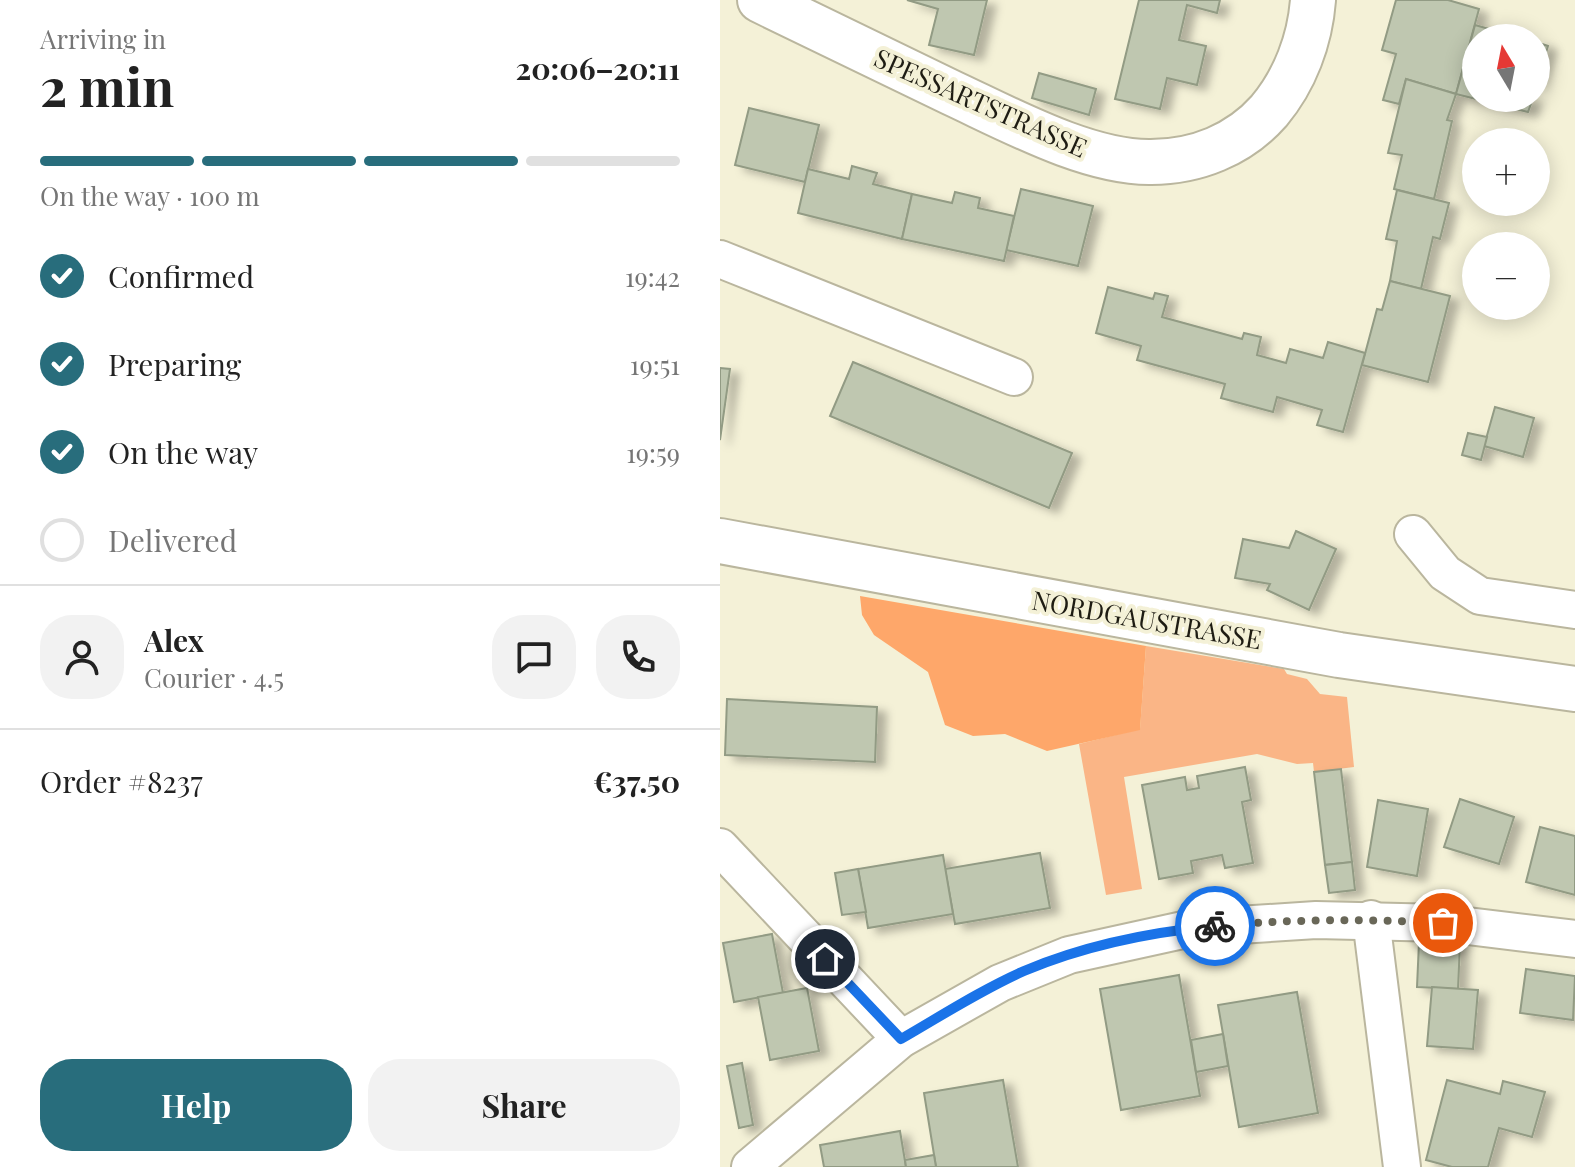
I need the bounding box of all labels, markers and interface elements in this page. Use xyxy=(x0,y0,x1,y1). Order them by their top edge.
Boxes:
text: Arriving in xyxy=(40,21,166,56)
north arrow xyxy=(1462,24,1550,112)
map controls xyxy=(1462,24,1550,320)
street label: SPESSARTSTRASSE xyxy=(869,39,1093,165)
text: 20:06–20:11 xyxy=(516,48,680,88)
text: 2 min xyxy=(40,51,174,120)
button: + xyxy=(1462,128,1550,216)
text: On the way · 100 m xyxy=(40,178,260,213)
button: − xyxy=(1462,232,1550,320)
icon: check xyxy=(40,254,84,298)
text: Confirmed xyxy=(108,256,254,296)
text: 19:42 xyxy=(625,259,680,294)
icon: check xyxy=(40,342,84,386)
text: Preparing xyxy=(108,344,241,384)
text: 19:51 xyxy=(630,347,680,382)
icon: check xyxy=(40,430,84,474)
text: On the way xyxy=(108,432,258,472)
text: 19:59 xyxy=(626,435,680,470)
text: Delivered xyxy=(108,520,237,560)
street label: NORDGAUSTRASSE xyxy=(1029,582,1265,656)
button: person xyxy=(40,615,124,699)
button: chat xyxy=(492,615,576,699)
button: phone xyxy=(596,615,680,699)
text: Alex xyxy=(144,620,204,660)
text: Courier · 4.5 xyxy=(144,660,284,695)
text: Order #8237 xyxy=(40,761,203,801)
text: €37.50 xyxy=(593,761,680,801)
courier xyxy=(1175,886,1255,966)
pin xyxy=(1409,889,1477,957)
icon: bag xyxy=(1421,901,1465,945)
icon: bike xyxy=(1193,904,1237,948)
pin xyxy=(791,925,859,993)
icon: home xyxy=(803,937,847,981)
button: Help xyxy=(40,1059,352,1151)
button: Share xyxy=(368,1059,680,1151)

